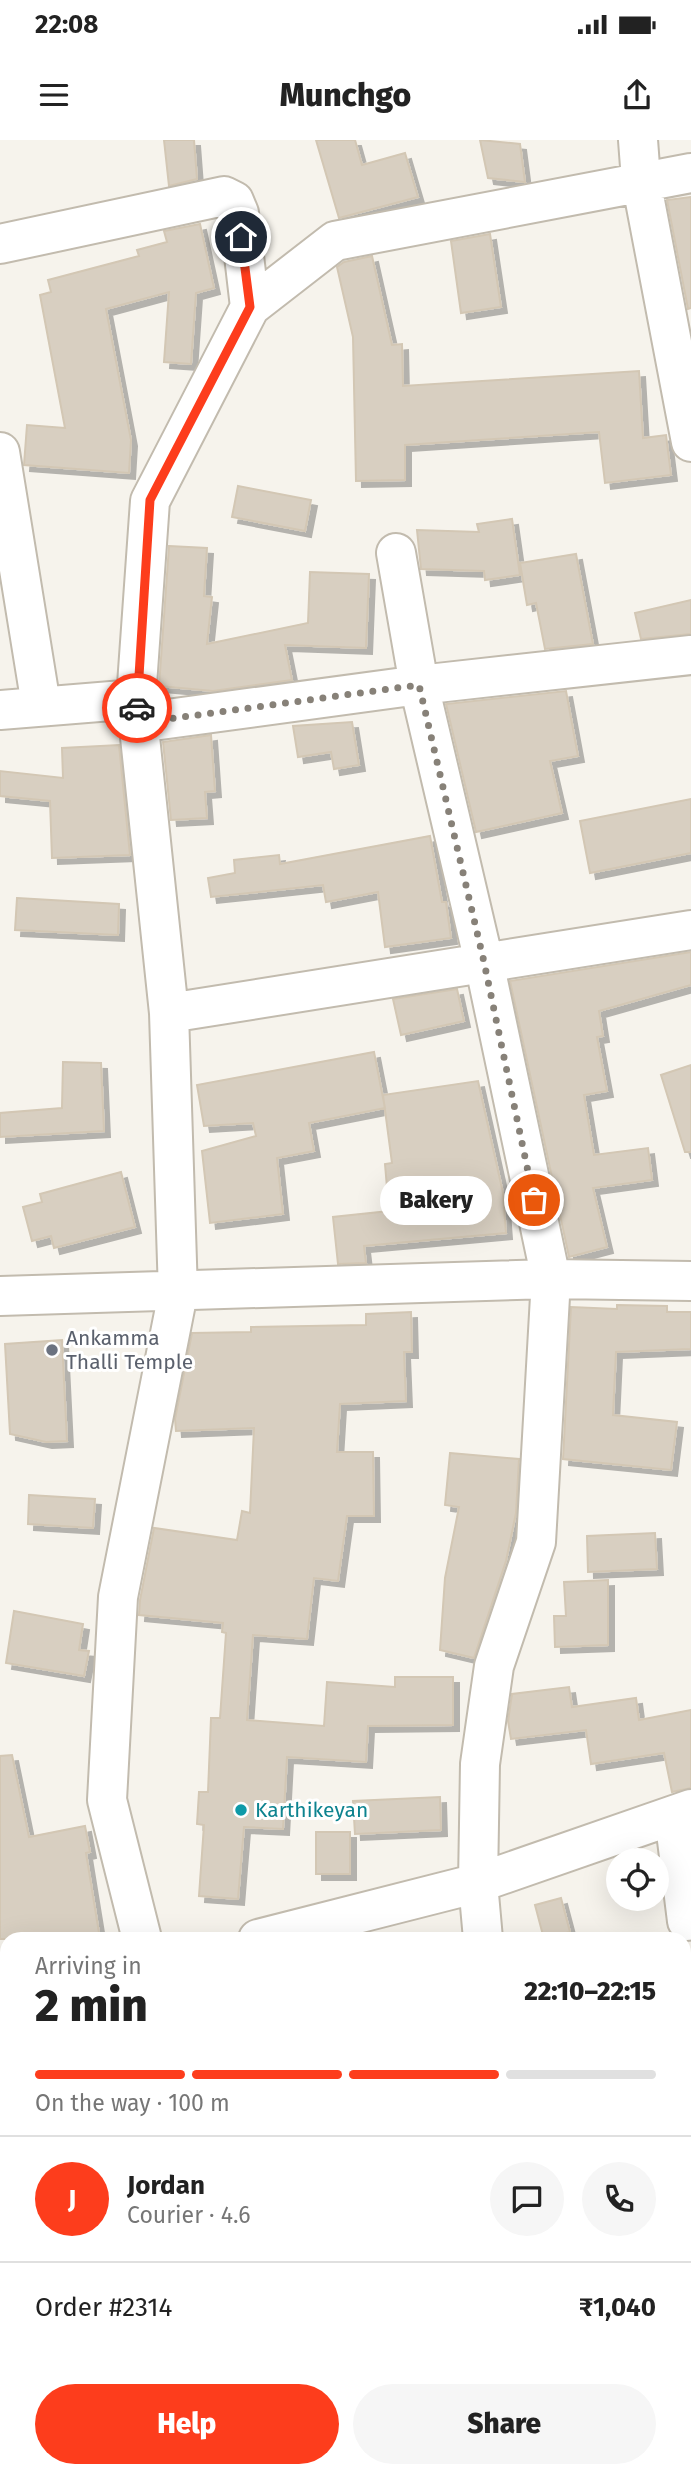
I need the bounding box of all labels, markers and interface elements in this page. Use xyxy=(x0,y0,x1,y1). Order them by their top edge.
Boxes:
text: 22:08 xyxy=(35,9,98,40)
icon: menu xyxy=(35,76,73,114)
text: Munchgo xyxy=(280,76,411,114)
icon: share xyxy=(618,76,656,114)
pin xyxy=(211,207,271,267)
icon: home xyxy=(222,218,260,256)
courier xyxy=(102,673,172,743)
icon: car xyxy=(118,689,156,727)
pin xyxy=(504,1170,564,1230)
callout: Bakery xyxy=(380,1176,492,1224)
icon: bag xyxy=(515,1181,553,1219)
text: Bakery xyxy=(399,1186,473,1214)
place label: Ankamma Thalli Temple xyxy=(66,1325,193,1375)
marker: Ankamma Thalli Temple xyxy=(44,1342,60,1358)
place label: Karthikeyan xyxy=(255,1797,368,1823)
marker: Karthikeyan xyxy=(233,1802,249,1818)
map controls xyxy=(606,1848,669,1911)
button: locate xyxy=(606,1848,669,1911)
text: Arriving in xyxy=(35,1952,142,1980)
text: 22:10–22:15 xyxy=(524,1976,656,2007)
text: 2 min xyxy=(35,1978,148,2033)
text: On the way · 100 m xyxy=(35,2089,230,2117)
button: chat xyxy=(490,2162,564,2236)
button: phone xyxy=(582,2162,656,2236)
text: Jordan xyxy=(127,2170,205,2201)
text: J xyxy=(68,2184,76,2215)
text: Courier · 4.6 xyxy=(127,2201,251,2229)
text: Order #2314 xyxy=(35,2292,172,2323)
text: ₹1,040 xyxy=(579,2292,656,2323)
button: Help xyxy=(35,2384,339,2464)
button: Share xyxy=(353,2384,656,2464)

